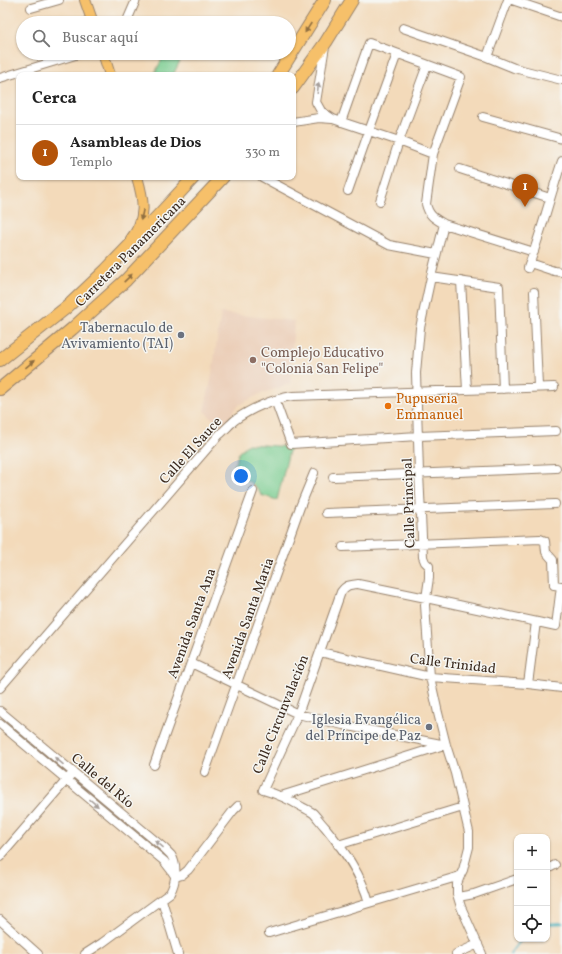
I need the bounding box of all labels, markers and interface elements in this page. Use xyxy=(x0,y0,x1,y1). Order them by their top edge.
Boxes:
search box xyxy=(16,16,296,60)
one-way arrow xyxy=(304,23,312,33)
icon: search xyxy=(30,27,52,49)
text: Buscar aquí xyxy=(62,28,138,49)
one-way arrow xyxy=(315,82,321,94)
text: Cerca xyxy=(32,87,77,110)
text: Asambleas de Dios xyxy=(70,133,202,154)
text: 1 xyxy=(42,144,48,162)
text: 330 m xyxy=(245,144,280,162)
text: Templo xyxy=(70,154,112,172)
pin: 1 xyxy=(512,174,538,207)
street label: Carretera Panamericana xyxy=(71,192,191,312)
one-way arrow xyxy=(138,209,144,221)
one-way arrow xyxy=(123,273,133,283)
place label: Tabernaculo de Avivamiento (TAI) xyxy=(61,319,173,354)
marker: Tabernaculo de Avivamiento (TAI) xyxy=(176,330,186,340)
place label: Complejo Educativo "Colonia San Felipe" xyxy=(261,344,384,379)
marker: Complejo Educativo "Colonia San Felipe" xyxy=(248,355,258,365)
one-way arrow xyxy=(24,359,35,368)
place label: Pupuseria Emmanuel xyxy=(396,390,463,425)
marker: Pupuseria Emmanuel xyxy=(383,401,393,411)
street label: Calle El Sauce xyxy=(156,413,227,489)
street label: Calle Principal xyxy=(398,458,421,548)
your location xyxy=(231,466,251,486)
street label: Avenida Santa Maria xyxy=(218,555,279,682)
street label: Avenida Santa Ana xyxy=(164,566,221,681)
street label: Calle Trinidad xyxy=(409,650,497,679)
street label: Calle Circunvalación xyxy=(249,652,314,777)
place label: Iglesia Evangélica del Príncipe de Paz xyxy=(306,711,421,746)
marker: Iglesia Evangélica del Príncipe de Paz xyxy=(424,722,434,732)
street label: Calle del Río xyxy=(67,749,138,813)
one-way arrow xyxy=(54,756,65,765)
one-way arrow xyxy=(89,798,100,807)
map controls xyxy=(514,834,550,942)
button: + xyxy=(514,834,550,870)
one-way arrow xyxy=(154,840,165,849)
button: − xyxy=(514,870,550,906)
button: locate xyxy=(514,906,550,942)

